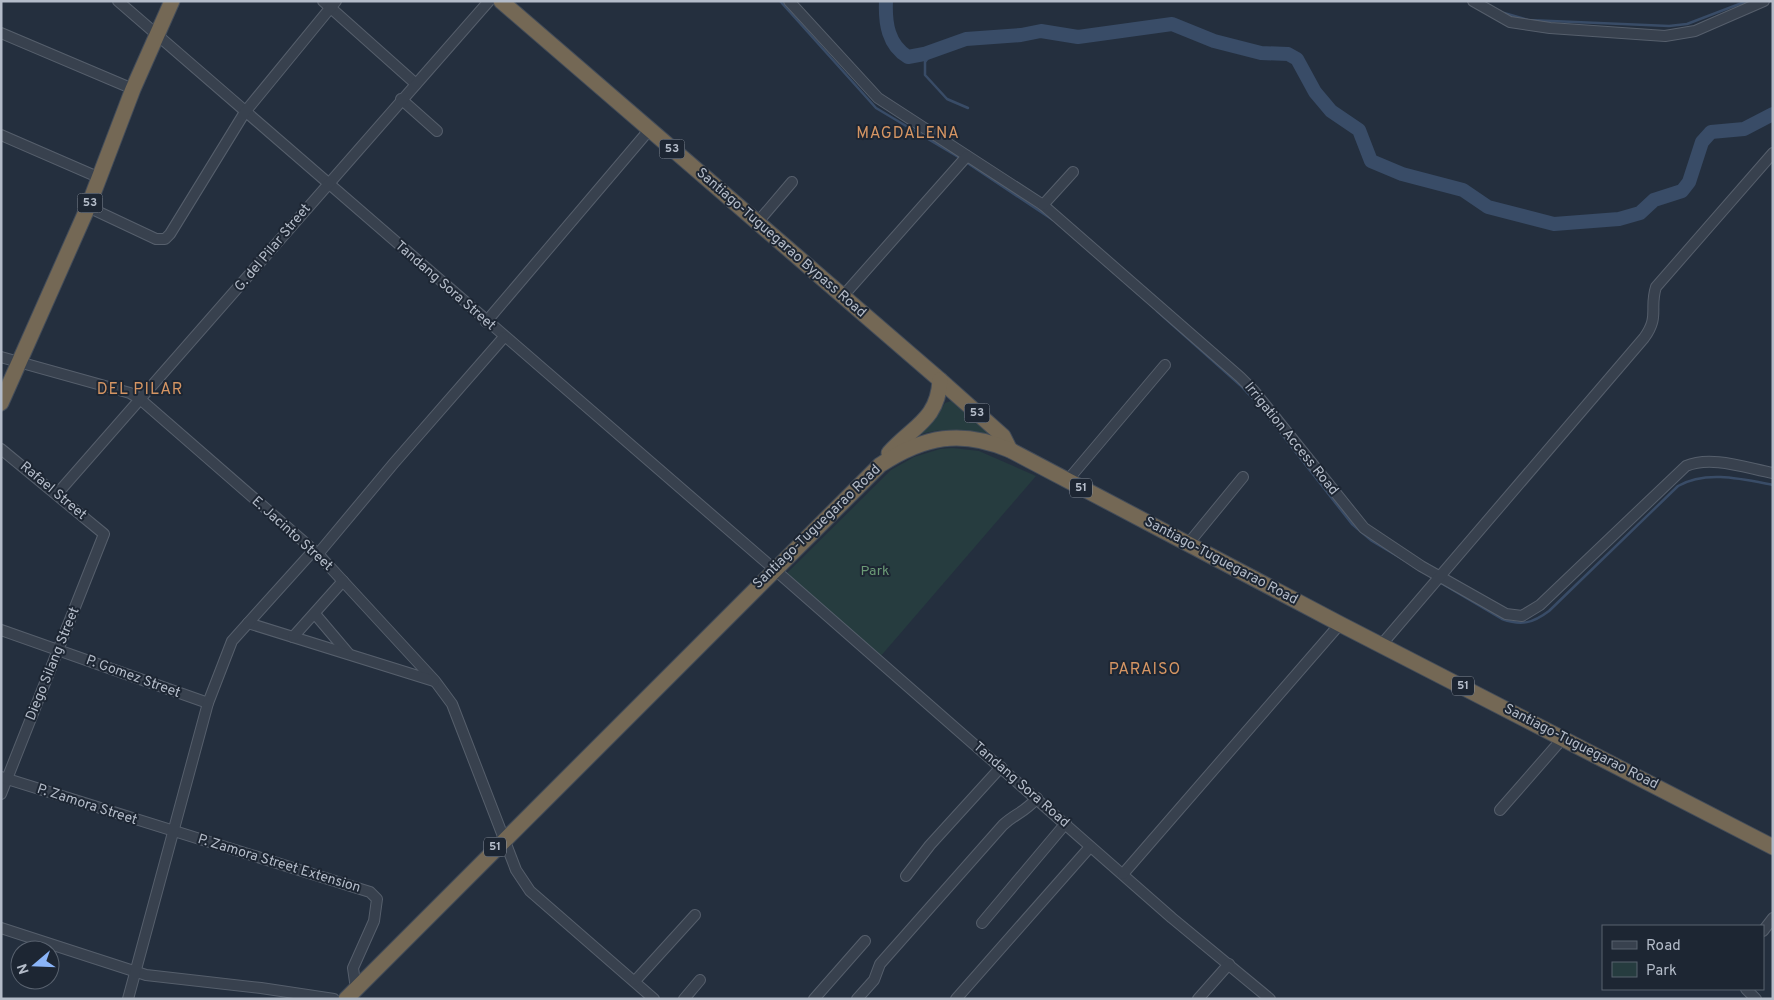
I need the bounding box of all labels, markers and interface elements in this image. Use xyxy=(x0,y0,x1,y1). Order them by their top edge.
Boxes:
district label: MAGDALENA xyxy=(856,124,960,144)
road number: 53 xyxy=(660,140,684,158)
street label: Santiago-Tuguegarao Bypass Road xyxy=(693,165,869,321)
road number: 53 xyxy=(78,194,102,212)
street label: G. del Pilar Street xyxy=(231,201,315,295)
street label: Tandang Sora Street xyxy=(391,238,499,334)
street label: Irrigation Access Road xyxy=(1240,379,1342,499)
district label: DEL PILAR xyxy=(97,380,183,400)
road number: 53 xyxy=(964,403,990,422)
street label: Rafael Street xyxy=(16,458,90,524)
street label: Santiago-Tuguegarao Road xyxy=(750,461,884,593)
road number: 51 xyxy=(1070,478,1092,498)
street label: E. Jacinto Street xyxy=(248,493,336,575)
street label: Santiago-Tuguegarao Road xyxy=(1142,513,1300,609)
park label: Park xyxy=(861,563,889,580)
street label: Diego Silang Street xyxy=(22,605,84,723)
street label: P. Gomez Street xyxy=(83,652,183,702)
district label: PARAISO xyxy=(1109,660,1181,680)
road number: 51 xyxy=(1452,676,1474,696)
street label: Santiago-Tuguegarao Road xyxy=(1501,701,1661,793)
street label: Tandang Sora Road xyxy=(970,739,1072,831)
street label: P. Zamora Street xyxy=(35,781,139,829)
street label: P. Zamora Street Extension xyxy=(195,831,363,897)
road number: 51 xyxy=(484,838,506,856)
legend xyxy=(1602,925,1764,990)
text: Road xyxy=(1646,937,1681,956)
north arrow xyxy=(10,940,60,990)
text: N xyxy=(14,961,34,976)
text: Park xyxy=(1646,962,1677,981)

